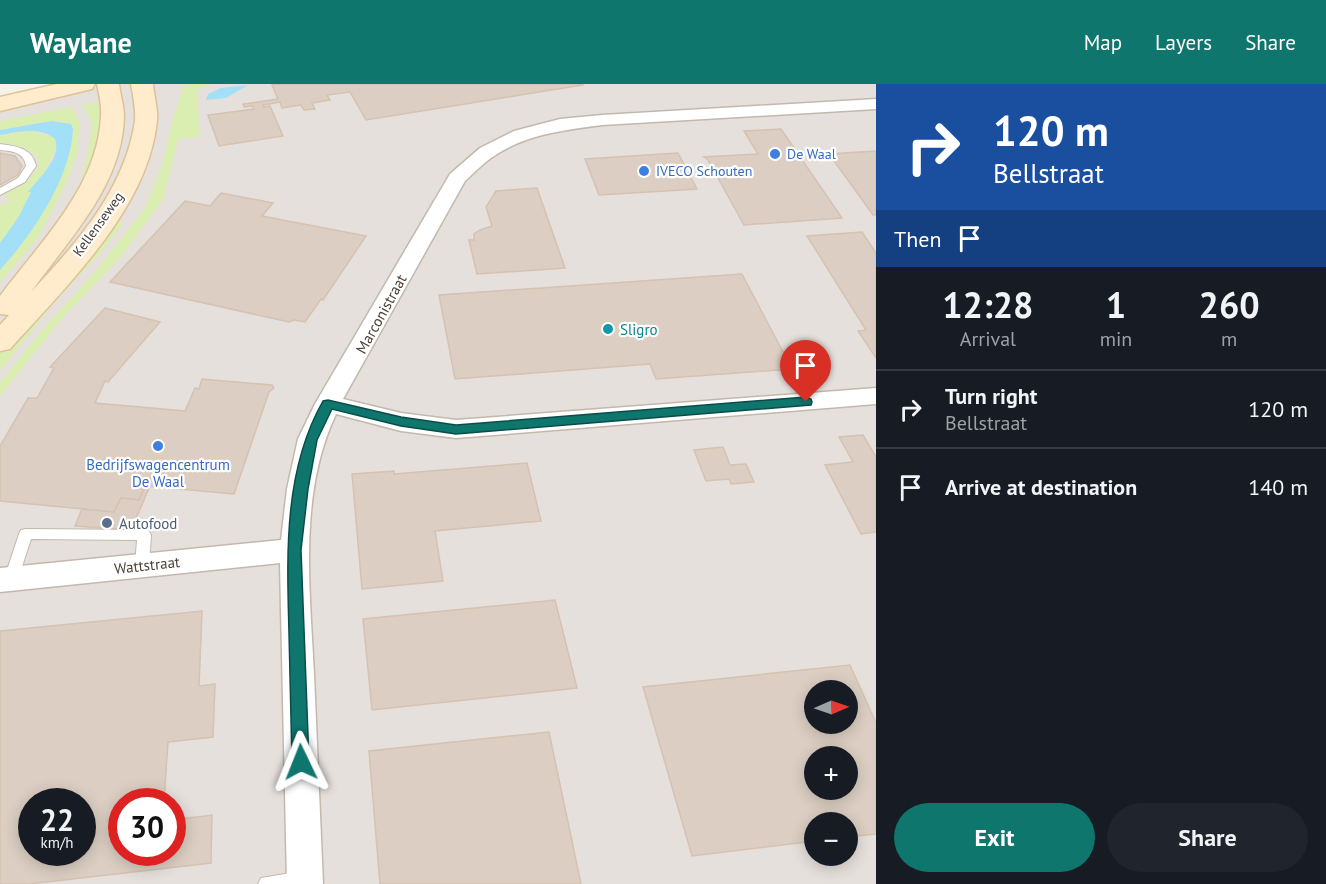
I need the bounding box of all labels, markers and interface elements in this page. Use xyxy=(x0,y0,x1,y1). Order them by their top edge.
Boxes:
text: Waylane xyxy=(30,24,132,61)
text: Map xyxy=(1084,29,1122,56)
text: Layers xyxy=(1155,29,1212,56)
text: Share xyxy=(1245,29,1296,56)
text: 120 m xyxy=(993,103,1109,158)
icon: right xyxy=(894,108,972,186)
place label: De Waal xyxy=(787,145,836,163)
marker: De Waal xyxy=(768,147,782,161)
text: Bellstraat xyxy=(993,156,1104,190)
place label: IVECO Schouten xyxy=(656,162,752,180)
marker: IVECO Schouten xyxy=(637,164,651,178)
street label: Kellenseweg xyxy=(69,188,127,260)
icon: arrive xyxy=(953,222,986,255)
text: Then xyxy=(894,225,941,253)
street label: Marconistraat xyxy=(351,271,411,357)
text: 12:28 xyxy=(942,281,1034,328)
text: 1 xyxy=(1106,281,1126,328)
text: 260 xyxy=(1199,281,1260,328)
place label: Sligro xyxy=(620,320,658,339)
marker: Sligro xyxy=(601,322,615,336)
text: Arrival xyxy=(960,326,1016,352)
text: min xyxy=(1100,326,1132,352)
text: m xyxy=(1221,326,1237,352)
pin xyxy=(780,340,831,402)
icon: arrive xyxy=(789,349,822,382)
text: Turn right xyxy=(945,382,1037,410)
icon: right xyxy=(894,393,927,426)
text: 120 m xyxy=(1248,395,1308,423)
text: Bellstraat xyxy=(945,410,1027,436)
marker: Bedrijfswagencentrum De Waal xyxy=(151,439,165,453)
place label: Bedrijfswagencentrum De Waal xyxy=(86,455,230,491)
icon: arrive xyxy=(894,471,927,504)
text: Arrive at destination xyxy=(945,473,1137,501)
text: 140 m xyxy=(1248,473,1308,501)
place label: Autofood xyxy=(119,514,177,533)
marker: Autofood xyxy=(100,516,114,530)
street label: Wattstraat xyxy=(113,552,181,578)
north arrow xyxy=(804,680,858,734)
map controls xyxy=(804,680,858,866)
position arrow xyxy=(269,730,333,794)
button: + xyxy=(804,746,858,800)
speed limit sign: 30 xyxy=(108,788,186,866)
text: 22 xyxy=(40,800,74,839)
button: Exit xyxy=(894,803,1095,872)
button: Share xyxy=(1107,803,1308,872)
button: − xyxy=(804,812,858,866)
text: km/h xyxy=(41,833,73,852)

